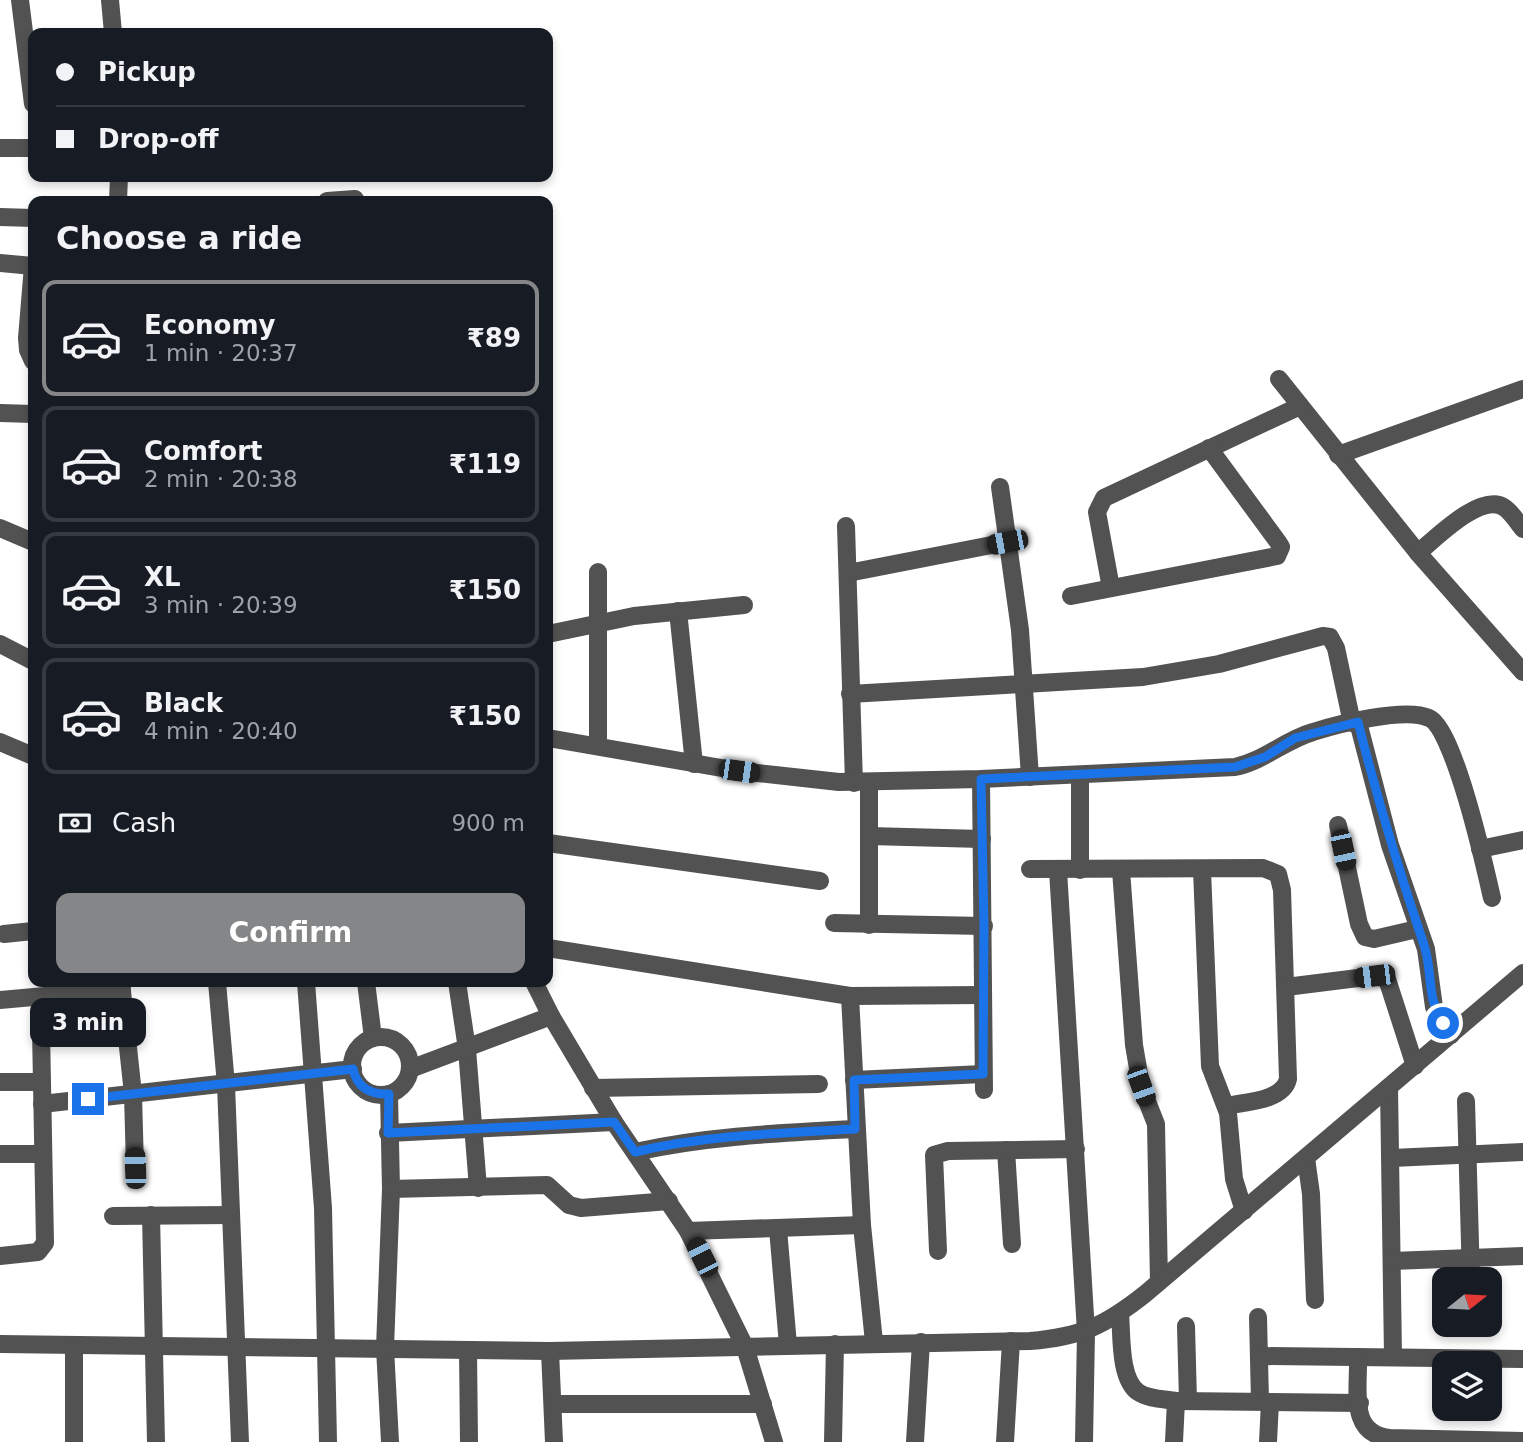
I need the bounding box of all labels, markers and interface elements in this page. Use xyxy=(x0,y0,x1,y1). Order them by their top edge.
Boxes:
text: Pickup xyxy=(98,57,196,87)
text: Drop-off xyxy=(98,124,219,154)
text: Choose a ride xyxy=(56,219,302,257)
icon: car xyxy=(60,307,123,370)
text: Economy xyxy=(144,310,275,340)
text: ₹89 xyxy=(467,323,521,353)
text: 1 min · 20:37 xyxy=(144,340,298,366)
icon: car xyxy=(60,433,123,496)
text: Comfort xyxy=(144,436,262,466)
text: ₹119 xyxy=(449,449,521,479)
text: 2 min · 20:38 xyxy=(144,466,298,492)
car xyxy=(985,528,1030,556)
icon: car xyxy=(60,559,123,622)
text: XL xyxy=(144,562,181,592)
text: ₹150 xyxy=(449,575,521,605)
text: 3 min · 20:39 xyxy=(144,592,298,618)
icon: car xyxy=(60,685,123,748)
text: Black xyxy=(144,688,223,718)
text: ₹150 xyxy=(449,701,521,731)
text: 4 min · 20:40 xyxy=(144,718,298,744)
car xyxy=(717,758,762,784)
icon: cash xyxy=(56,804,94,842)
text: Cash xyxy=(112,808,176,838)
text: 900 m xyxy=(451,810,525,836)
car xyxy=(1329,827,1358,873)
button: Confirm xyxy=(56,893,525,973)
car xyxy=(1352,963,1397,989)
callout: 3 min xyxy=(30,998,146,1046)
route start xyxy=(1427,1007,1459,1039)
text: 3 min xyxy=(52,1009,124,1035)
car xyxy=(1124,1063,1159,1109)
route end xyxy=(72,1083,104,1115)
car xyxy=(124,1147,147,1189)
car xyxy=(684,1234,721,1280)
north arrow xyxy=(1432,1267,1502,1337)
map controls xyxy=(1432,1267,1502,1421)
button: layers xyxy=(1432,1351,1502,1421)

